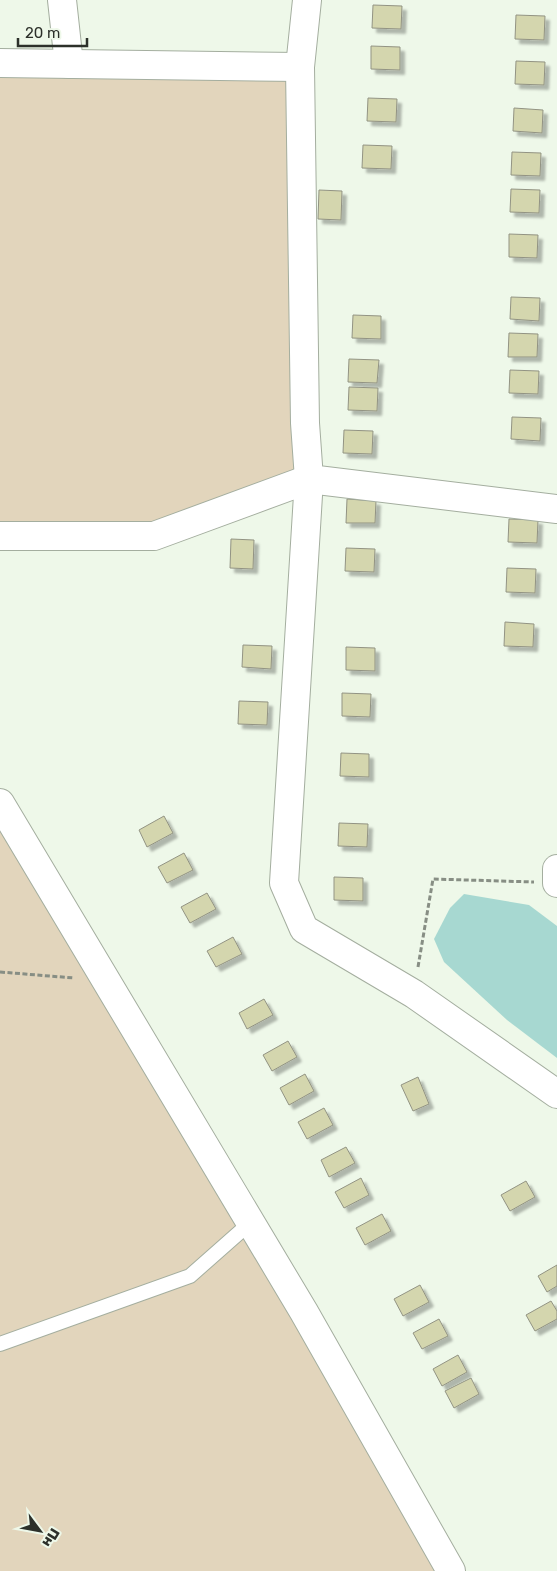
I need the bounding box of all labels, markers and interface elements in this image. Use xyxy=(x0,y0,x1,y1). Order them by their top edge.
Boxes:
scale bar xyxy=(18,15,86,47)
text: 20 m xyxy=(25,24,60,42)
north arrow xyxy=(15,1506,65,1556)
text: Пн xyxy=(38,1525,63,1550)

